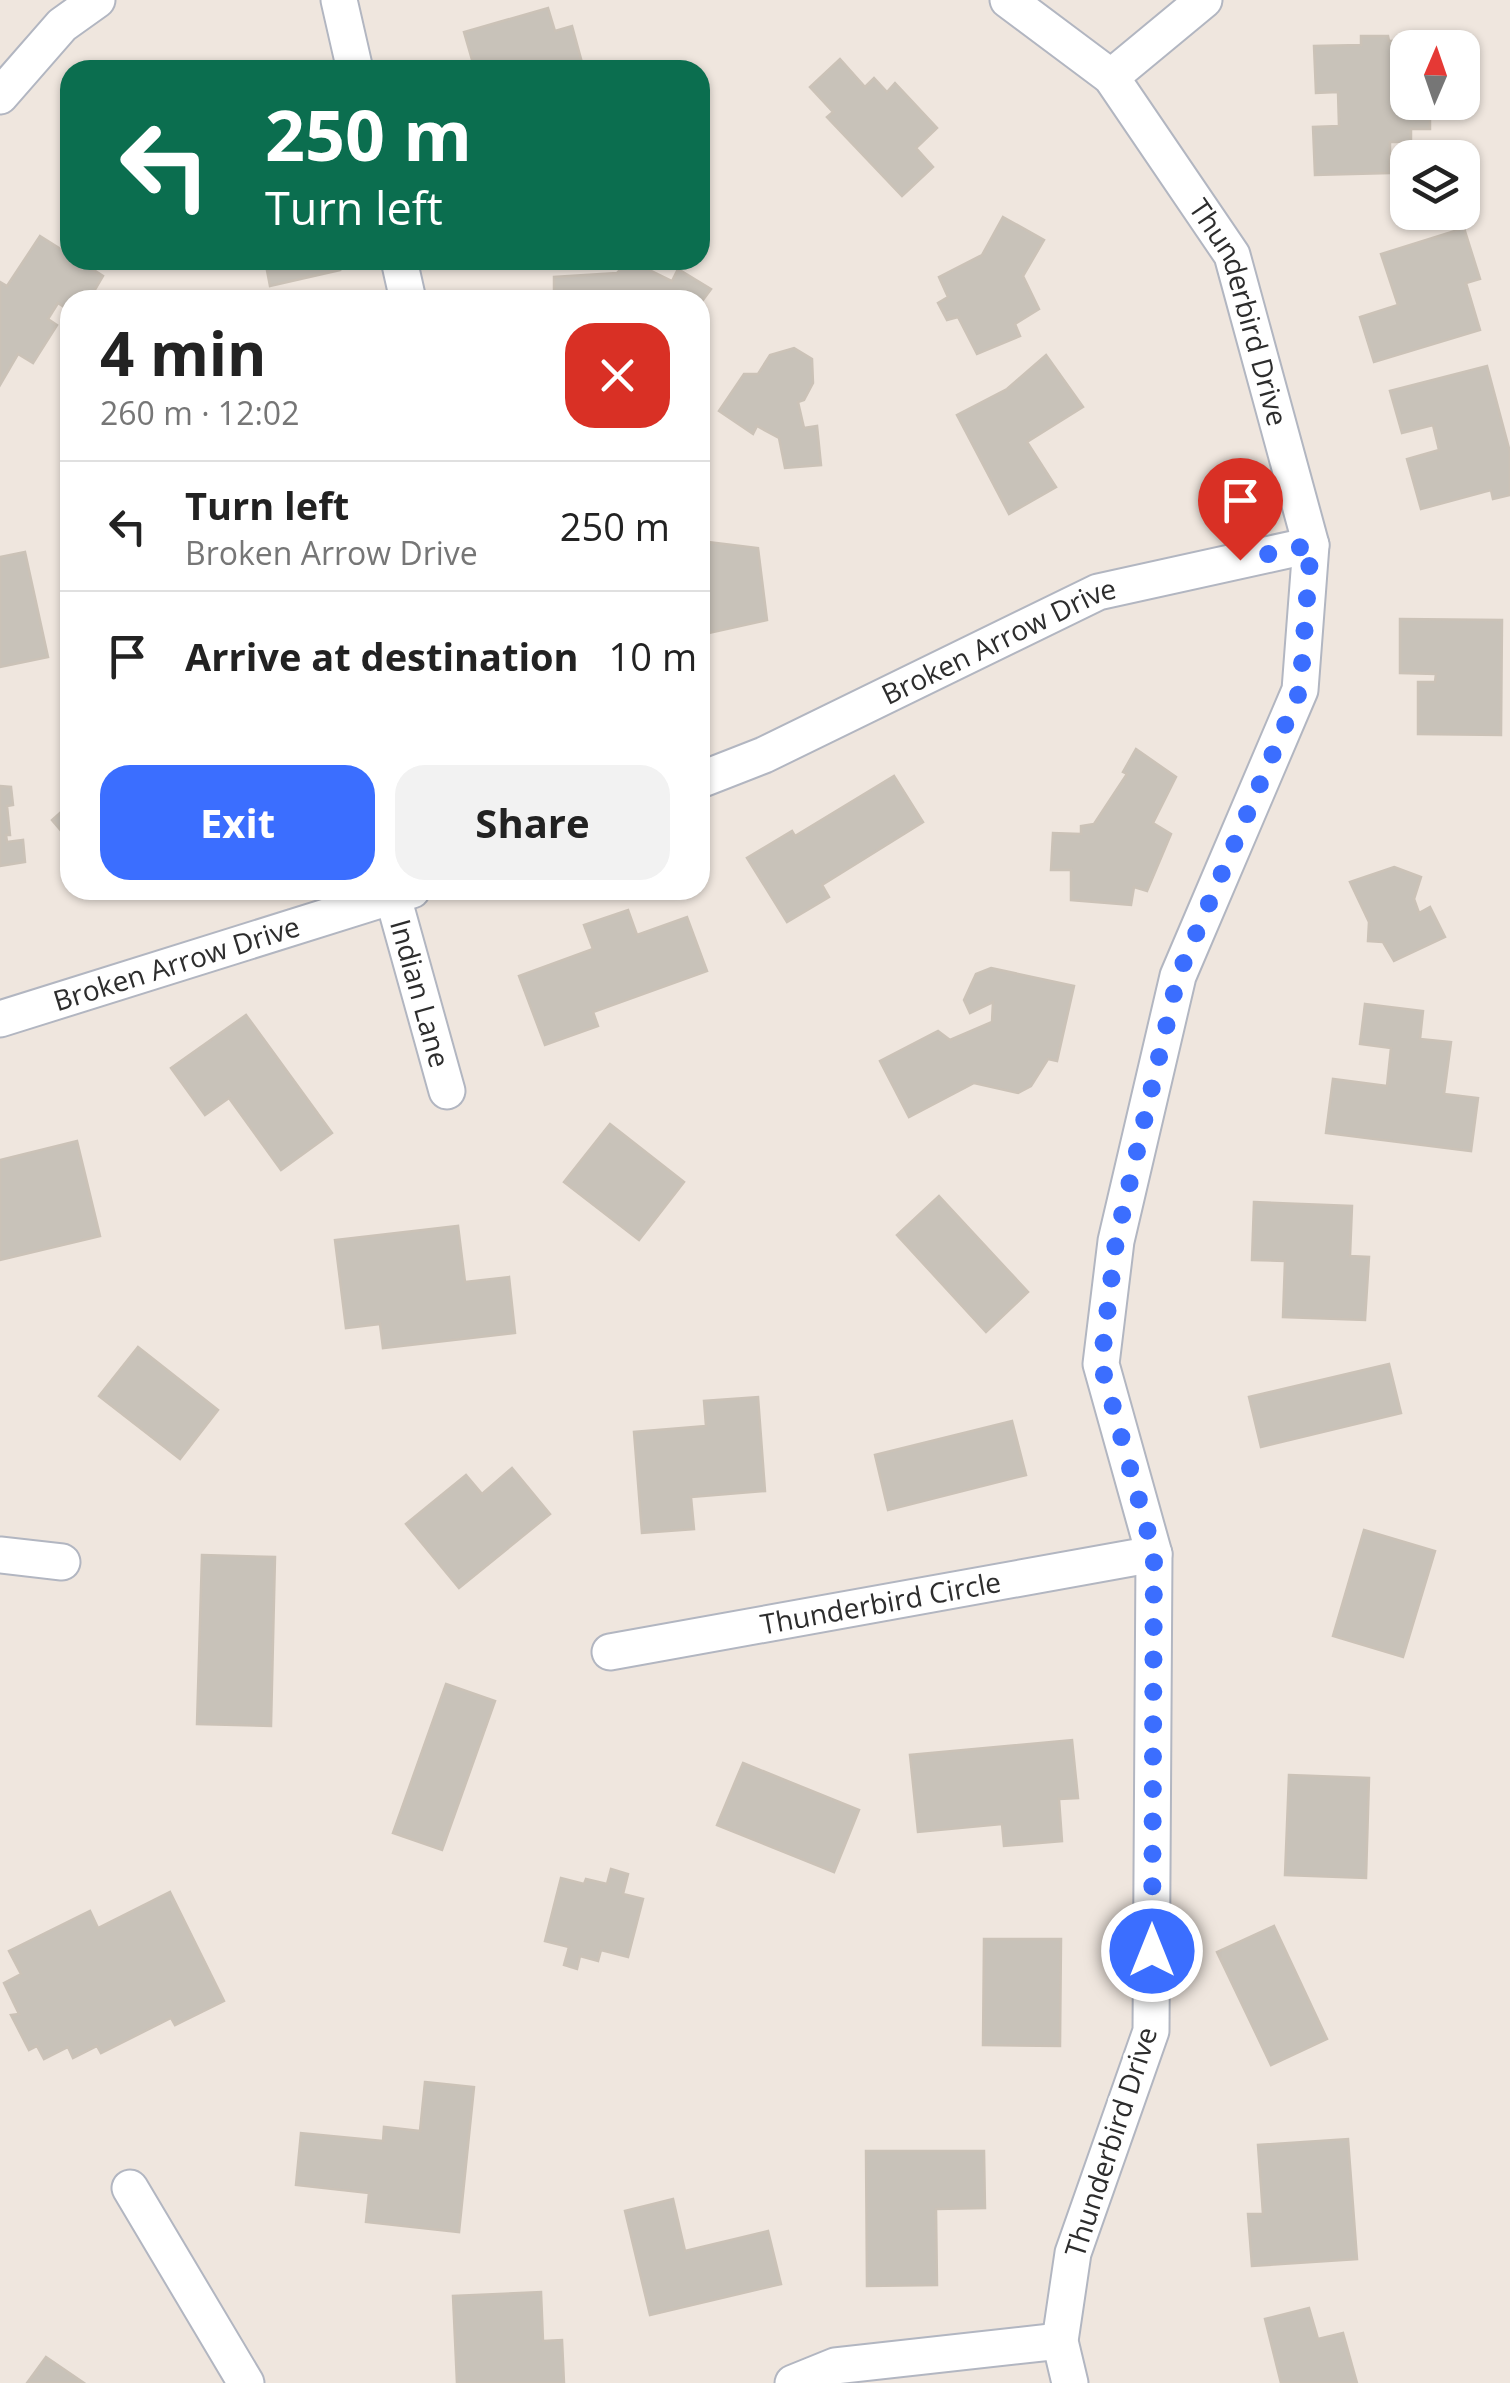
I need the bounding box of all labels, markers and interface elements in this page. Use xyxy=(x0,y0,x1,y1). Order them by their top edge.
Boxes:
north arrow xyxy=(1390,30,1480,120)
map controls xyxy=(1390,30,1480,230)
text: 250 m xyxy=(265,86,472,182)
icon: left xyxy=(100,100,230,230)
button: layers xyxy=(1390,140,1480,230)
text: Turn left xyxy=(265,177,443,238)
street label: Thunderbird Drive xyxy=(1181,191,1298,430)
text: 4 min xyxy=(100,312,267,394)
button: close xyxy=(565,323,670,428)
text: 260 m · 12:02 xyxy=(100,391,299,434)
pin xyxy=(1198,458,1283,561)
icon: arrive xyxy=(1213,473,1268,528)
text: Turn left xyxy=(185,479,349,531)
icon: left xyxy=(100,499,155,554)
text: 250 m xyxy=(560,500,670,552)
text: Broken Arrow Drive xyxy=(185,531,478,574)
street label: Broken Arrow Drive xyxy=(875,569,1119,713)
icon: arrive xyxy=(100,629,155,684)
text: Arrive at destination xyxy=(185,630,579,682)
text: 10 m xyxy=(609,630,697,682)
button: Exit xyxy=(100,765,375,880)
button: Share xyxy=(395,765,670,880)
street label: Broken Arrow Drive xyxy=(48,906,304,1019)
street label: Indian Lane xyxy=(382,915,460,1072)
street label: Thunderbird Circle xyxy=(757,1562,1004,1643)
position arrow xyxy=(1100,1899,1204,2003)
street label: Thunderbird Drive xyxy=(1055,2022,1165,2262)

